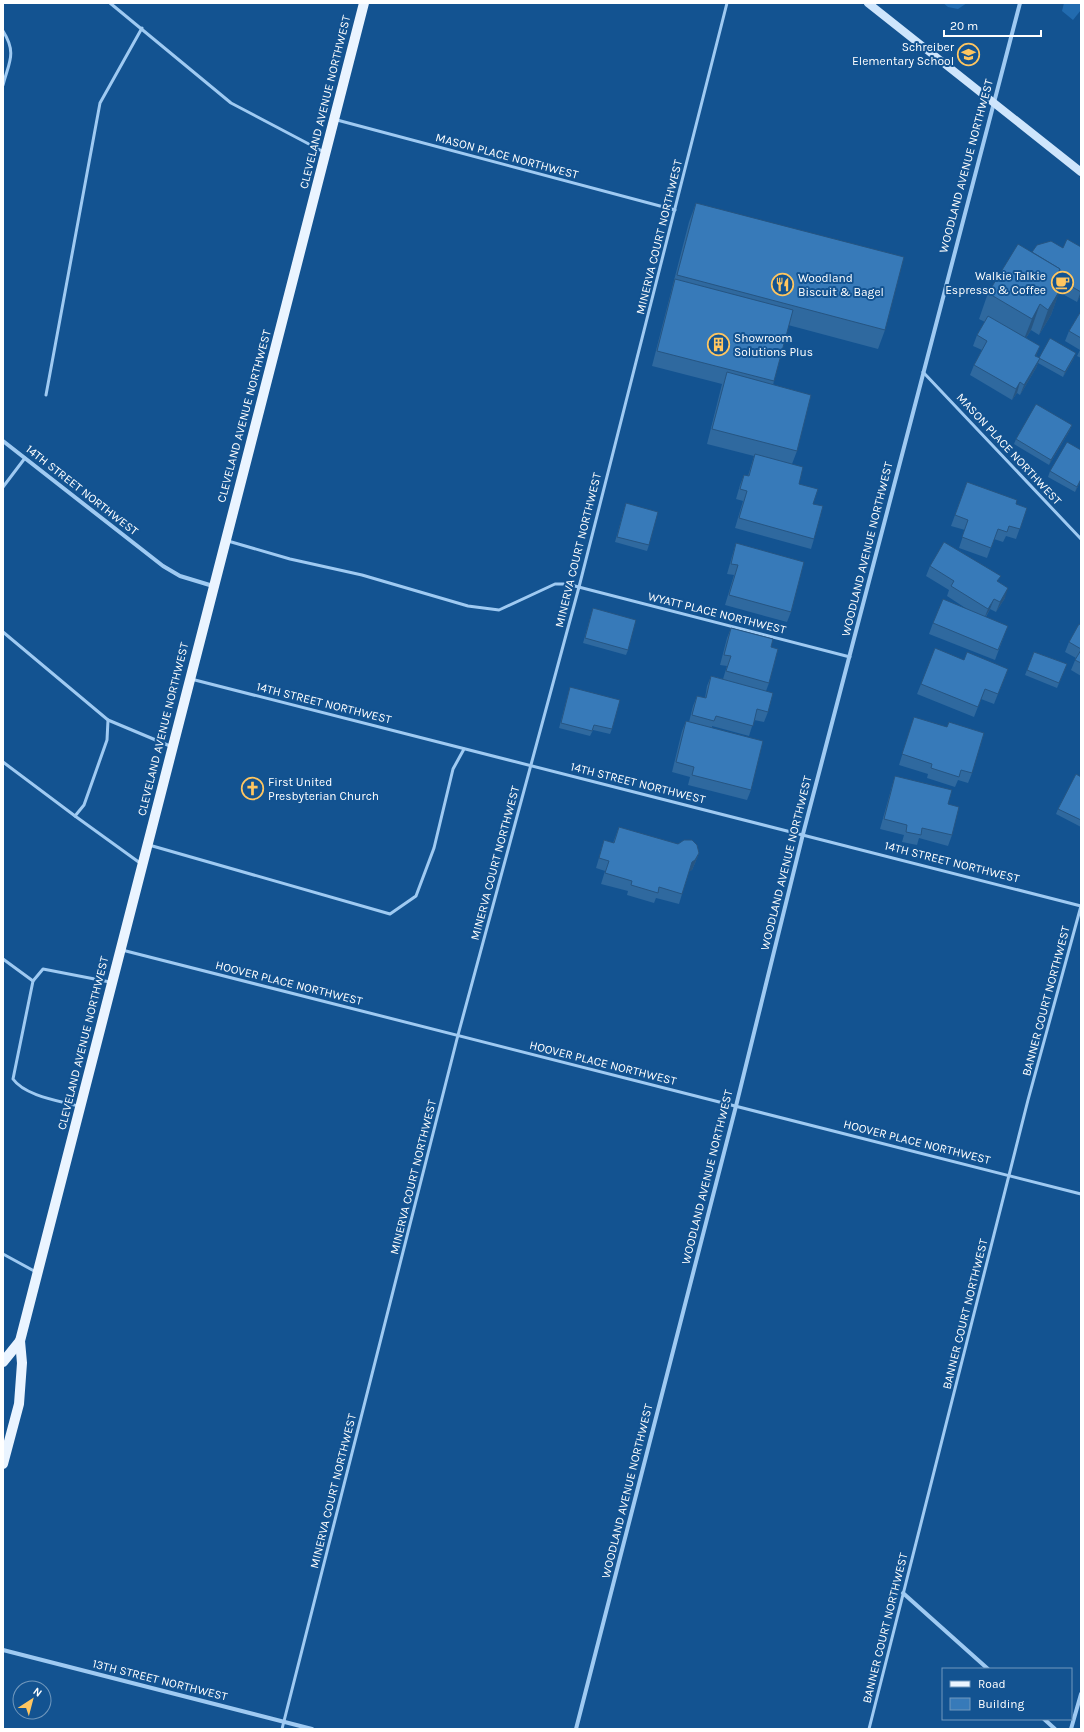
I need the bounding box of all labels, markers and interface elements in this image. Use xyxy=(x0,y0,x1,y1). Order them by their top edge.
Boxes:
scale bar xyxy=(944,12,1041,38)
street label: CLEVELAND AVENUE NORTHWEST xyxy=(297,14,353,190)
text: 20 m xyxy=(950,19,978,33)
place label: Schreiber Elementary School xyxy=(852,40,955,68)
school or university icon: Schreiber Elementary School xyxy=(956,41,982,67)
street label: WOODLAND AVENUE NORTHWEST xyxy=(936,78,996,254)
street label: MASON PLACE NORTHWEST xyxy=(434,130,580,182)
street label: MINERVA COURT NORTHWEST xyxy=(633,158,685,316)
place label: Walkie Talkie Espresso & Coffee xyxy=(945,269,1046,297)
cafe icon: Walkie Talkie Espresso & Coffee xyxy=(1049,270,1075,296)
place label: Woodland Biscuit & Bagel xyxy=(798,271,884,299)
restaurant icon: Woodland Biscuit & Bagel xyxy=(770,272,796,298)
street label: CLEVELAND AVENUE NORTHWEST xyxy=(214,328,274,504)
place label: Showroom Solutions Plus xyxy=(734,331,813,359)
building icon: Showroom Solutions Plus xyxy=(706,332,732,358)
street label: MASON PLACE NORTHWEST xyxy=(954,390,1064,508)
street label: 14TH STREET NORTHWEST xyxy=(23,442,141,538)
street label: WOODLAND AVENUE NORTHWEST xyxy=(839,460,895,638)
street label: MINERVA COURT NORTHWEST xyxy=(552,471,604,629)
street label: WYATT PLACE NORTHWEST xyxy=(646,589,788,637)
street label: CLEVELAND AVENUE NORTHWEST xyxy=(135,641,191,817)
street label: 14TH STREET NORTHWEST xyxy=(255,679,393,727)
street label: 14TH STREET NORTHWEST xyxy=(569,759,707,807)
street label: WOODLAND AVENUE NORTHWEST xyxy=(758,774,814,952)
place label: First United Presbyterian Church xyxy=(268,775,379,803)
church icon: First United Presbyterian Church xyxy=(239,776,265,802)
street label: MINERVA COURT NORTHWEST xyxy=(468,784,522,942)
street label: 14TH STREET NORTHWEST xyxy=(883,838,1021,886)
street label: BANNER COURT NORTHWEST xyxy=(1019,924,1073,1078)
street label: CLEVELAND AVENUE NORTHWEST xyxy=(55,955,111,1131)
street label: HOOVER PLACE NORTHWEST xyxy=(214,958,364,1008)
street label: HOOVER PLACE NORTHWEST xyxy=(528,1038,678,1088)
street label: WOODLAND AVENUE NORTHWEST xyxy=(679,1088,735,1266)
street label: MINERVA COURT NORTHWEST xyxy=(387,1098,439,1256)
street label: HOOVER PLACE NORTHWEST xyxy=(842,1117,992,1167)
street label: BANNER COURT NORTHWEST xyxy=(939,1237,991,1391)
street label: WOODLAND AVENUE NORTHWEST xyxy=(599,1402,655,1580)
street label: MINERVA COURT NORTHWEST xyxy=(307,1412,359,1570)
street label: BANNER COURT NORTHWEST xyxy=(859,1551,911,1705)
street label: 13TH STREET NORTHWEST xyxy=(91,1656,229,1704)
legend xyxy=(942,1668,1072,1720)
text: Road xyxy=(978,1677,1006,1691)
north arrow xyxy=(12,1680,52,1720)
text: N xyxy=(31,1685,45,1700)
text: Building xyxy=(978,1697,1025,1711)

